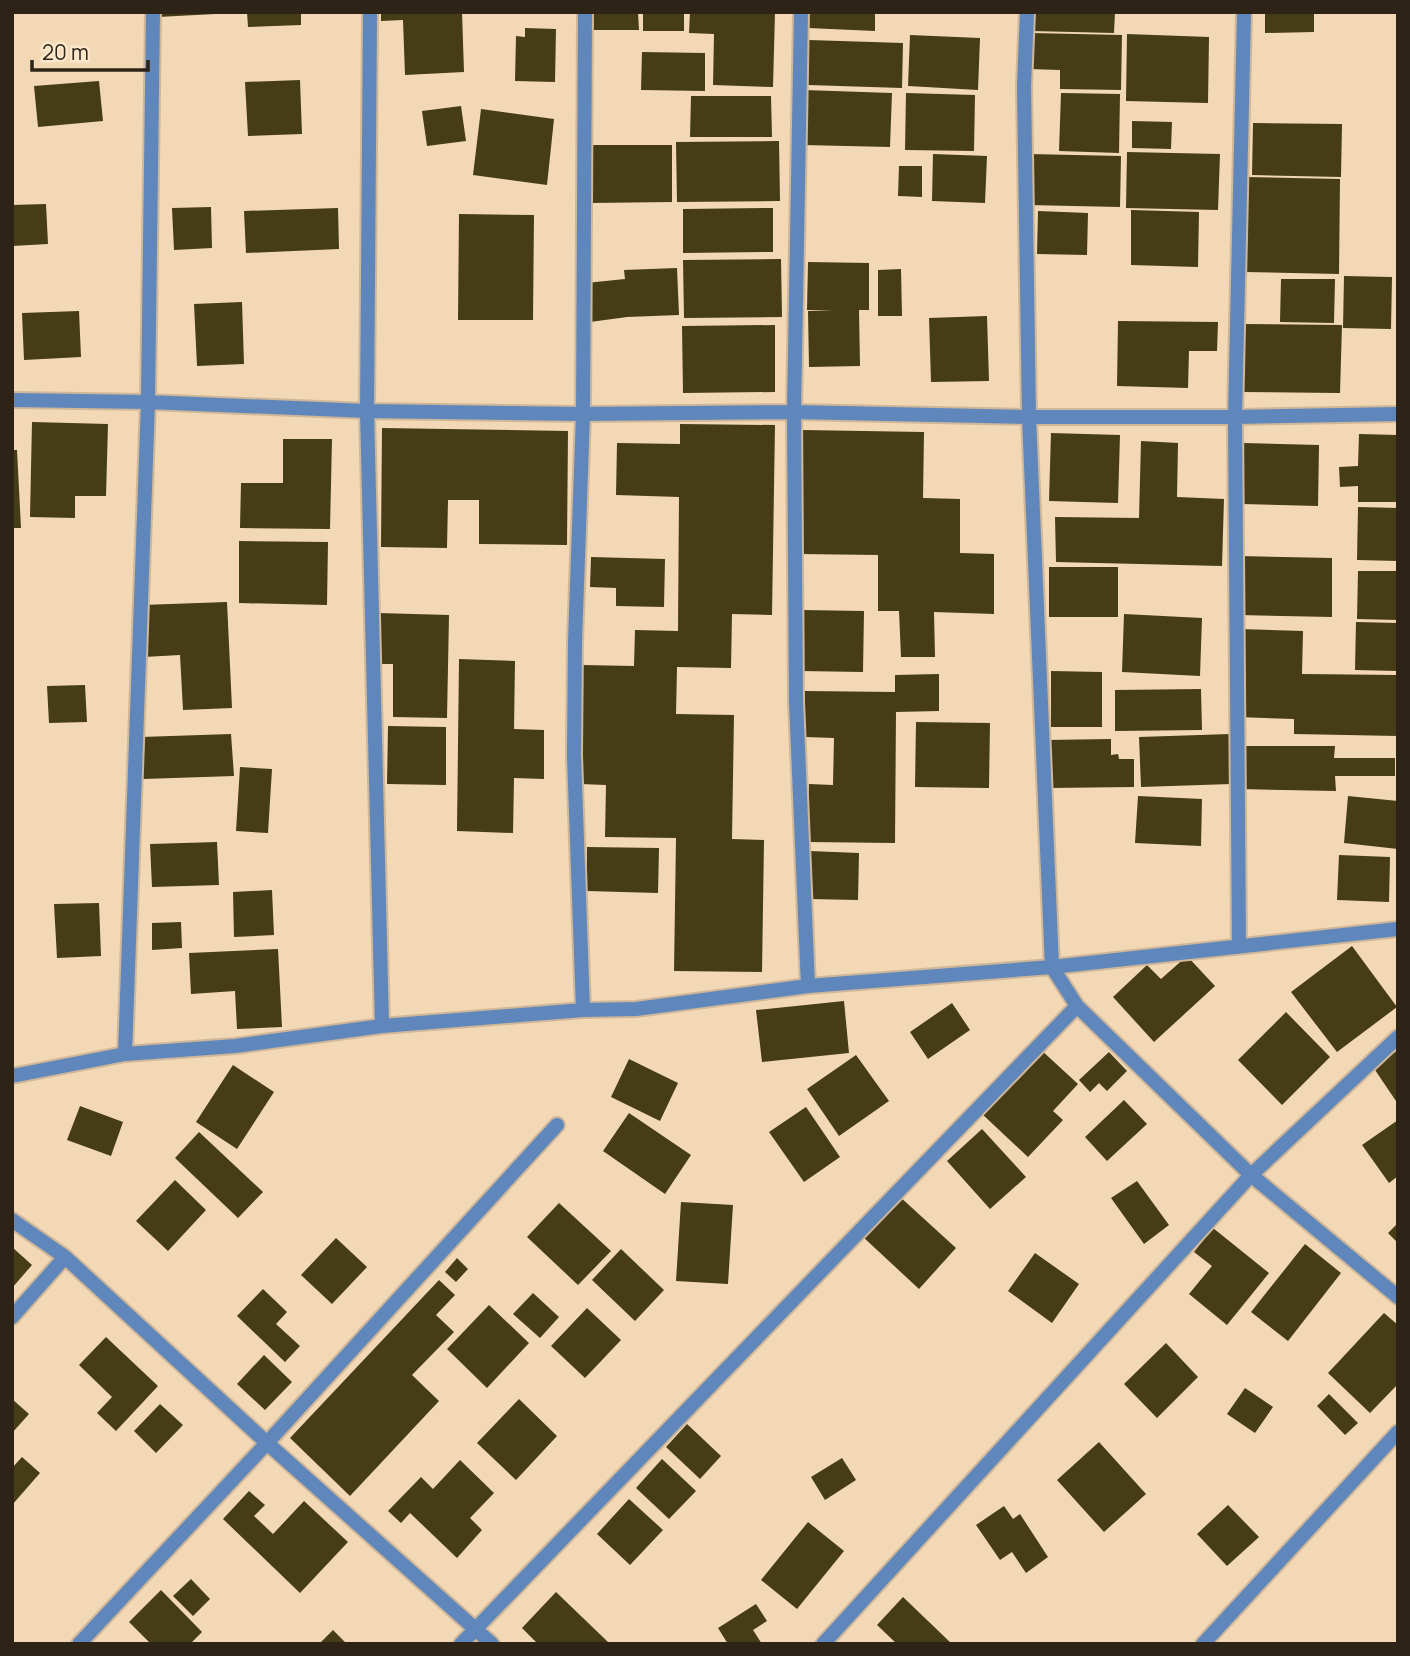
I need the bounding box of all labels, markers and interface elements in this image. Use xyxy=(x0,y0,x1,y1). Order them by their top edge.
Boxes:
scale bar xyxy=(32,28,147,72)
text: 20 m xyxy=(42,38,89,66)

